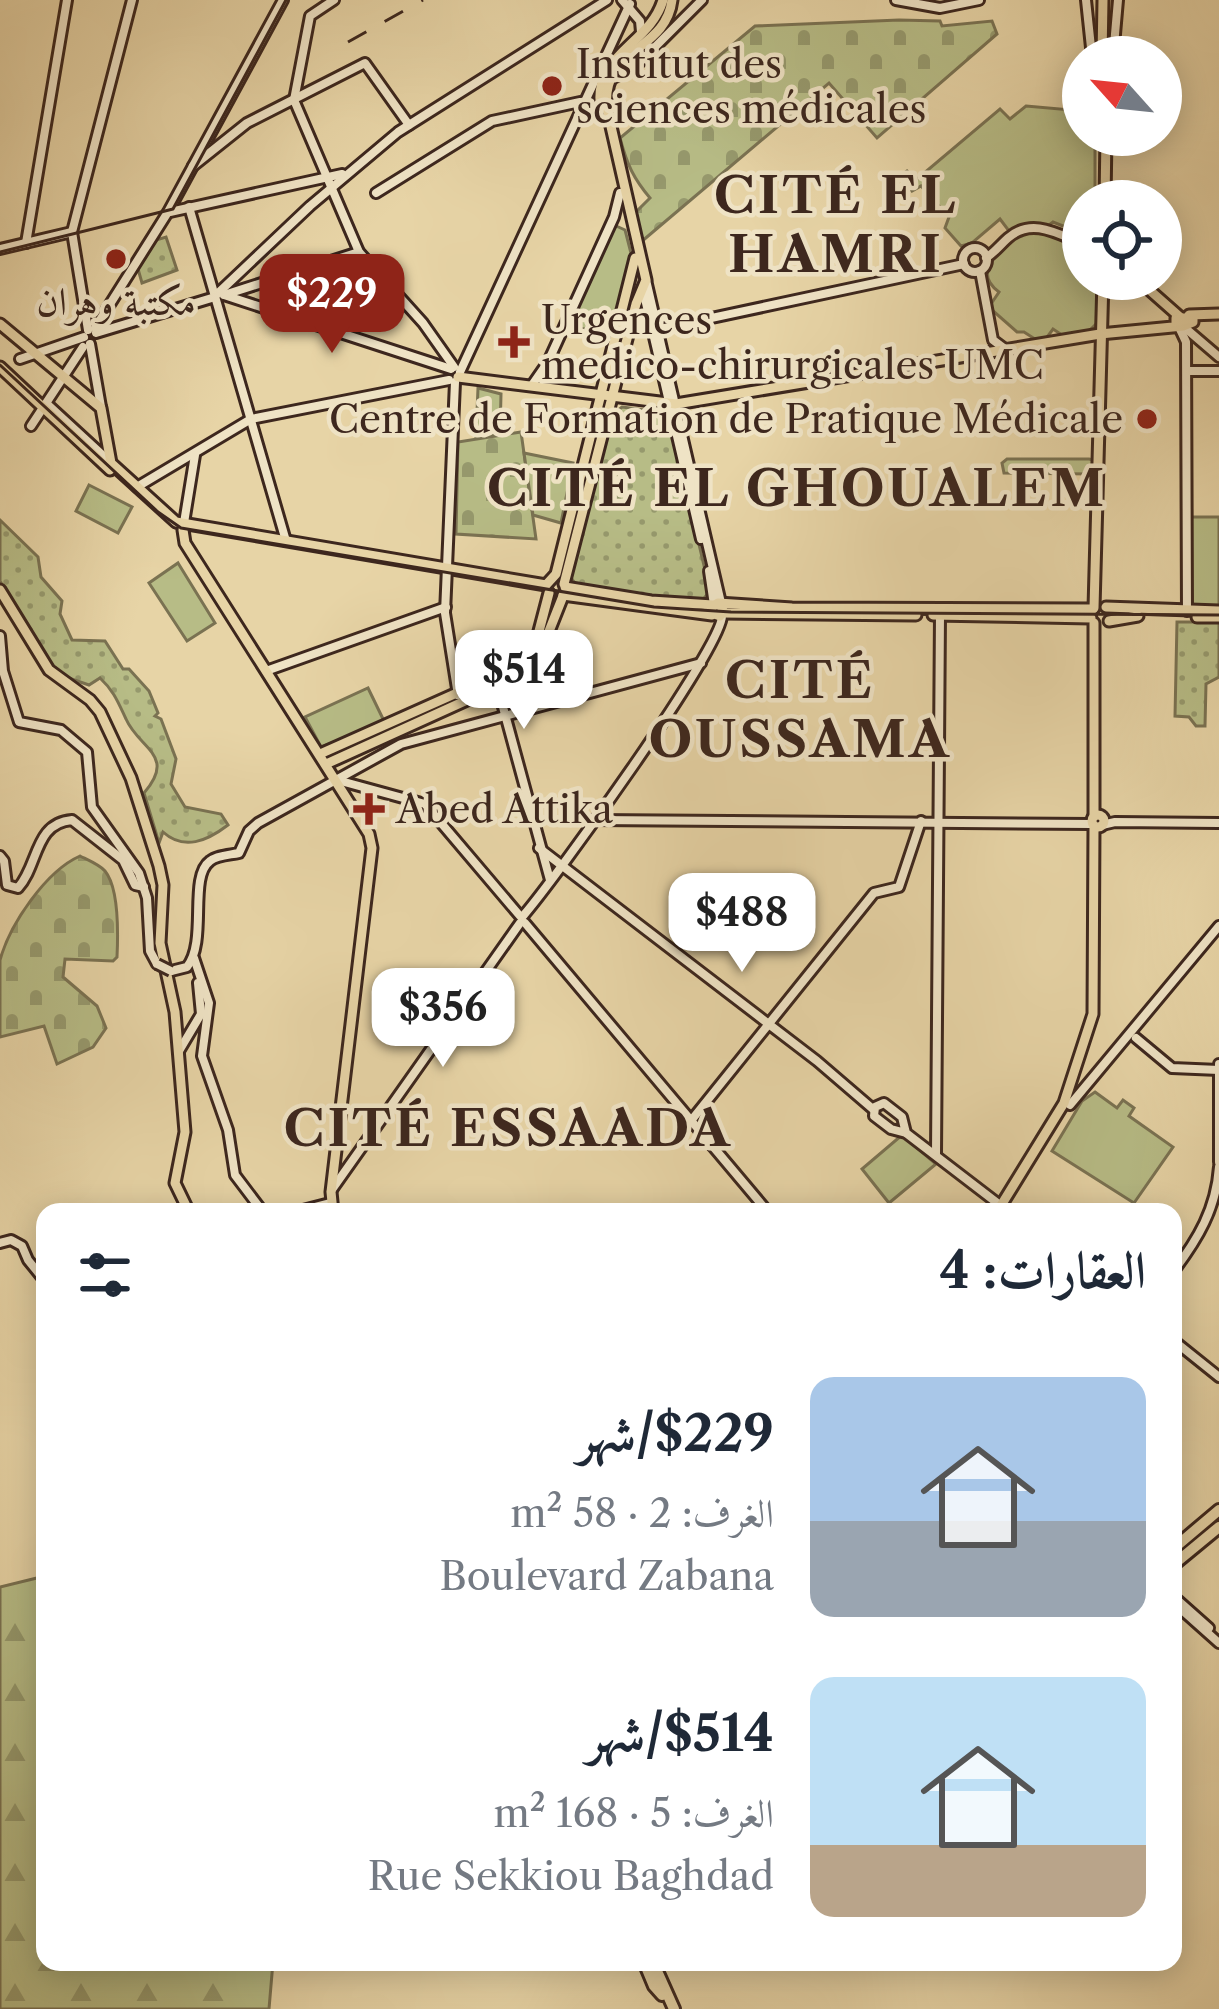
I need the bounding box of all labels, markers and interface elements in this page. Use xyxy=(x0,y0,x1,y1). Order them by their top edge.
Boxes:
north arrow xyxy=(1062,36,1182,156)
map controls xyxy=(1062,36,1182,300)
place label: Institut des sciences médicales xyxy=(576,40,927,133)
marker: Institut des sciences médicales xyxy=(539,73,565,99)
district label: CITÉ EL HAMRI xyxy=(714,164,958,285)
button: locate xyxy=(1062,180,1182,300)
marker: مكتبة وهران xyxy=(103,246,129,272)
pin: $229 xyxy=(261,254,403,356)
text: $229 xyxy=(286,269,378,317)
place label: مكتبة وهران xyxy=(36,277,196,327)
place label: Urgences medico-chirurgicales UMC xyxy=(541,296,1044,389)
marker: Urgences medico-chirurgicales UMC xyxy=(498,326,530,358)
place label: Centre de Formation de Pratique Médicale xyxy=(329,395,1123,443)
marker: Centre de Formation de Pratique Médicale xyxy=(1134,406,1160,432)
district label: CITÉ EL GHOUALEM xyxy=(487,457,1107,519)
pin: $514 xyxy=(453,630,595,732)
text: $514 xyxy=(482,645,566,693)
district label: CITÉ OUSSAMA xyxy=(649,649,951,770)
place label: Abed Attika xyxy=(395,785,613,833)
marker: Abed Attika xyxy=(353,793,385,825)
pin: $488 xyxy=(671,873,813,975)
text: $488 xyxy=(696,888,788,936)
pin: $356 xyxy=(372,968,514,1070)
text: $356 xyxy=(399,983,487,1031)
district label: CITÉ ESSAADA xyxy=(283,1097,733,1159)
text: العقارات: 4 xyxy=(940,1239,1146,1301)
icon: filters xyxy=(72,1242,138,1308)
text: $229/شهر xyxy=(577,1402,774,1464)
icon: home xyxy=(906,1425,1050,1569)
text: الغرف: 2 · 58 m² xyxy=(510,1489,774,1537)
text: Boulevard Zabana xyxy=(439,1552,774,1600)
text: $514/شهر xyxy=(587,1702,774,1764)
icon: home xyxy=(906,1725,1050,1869)
text: الغرف: 5 · 168 m² xyxy=(493,1789,774,1837)
text: Rue Sekkiou Baghdad xyxy=(368,1852,774,1900)

